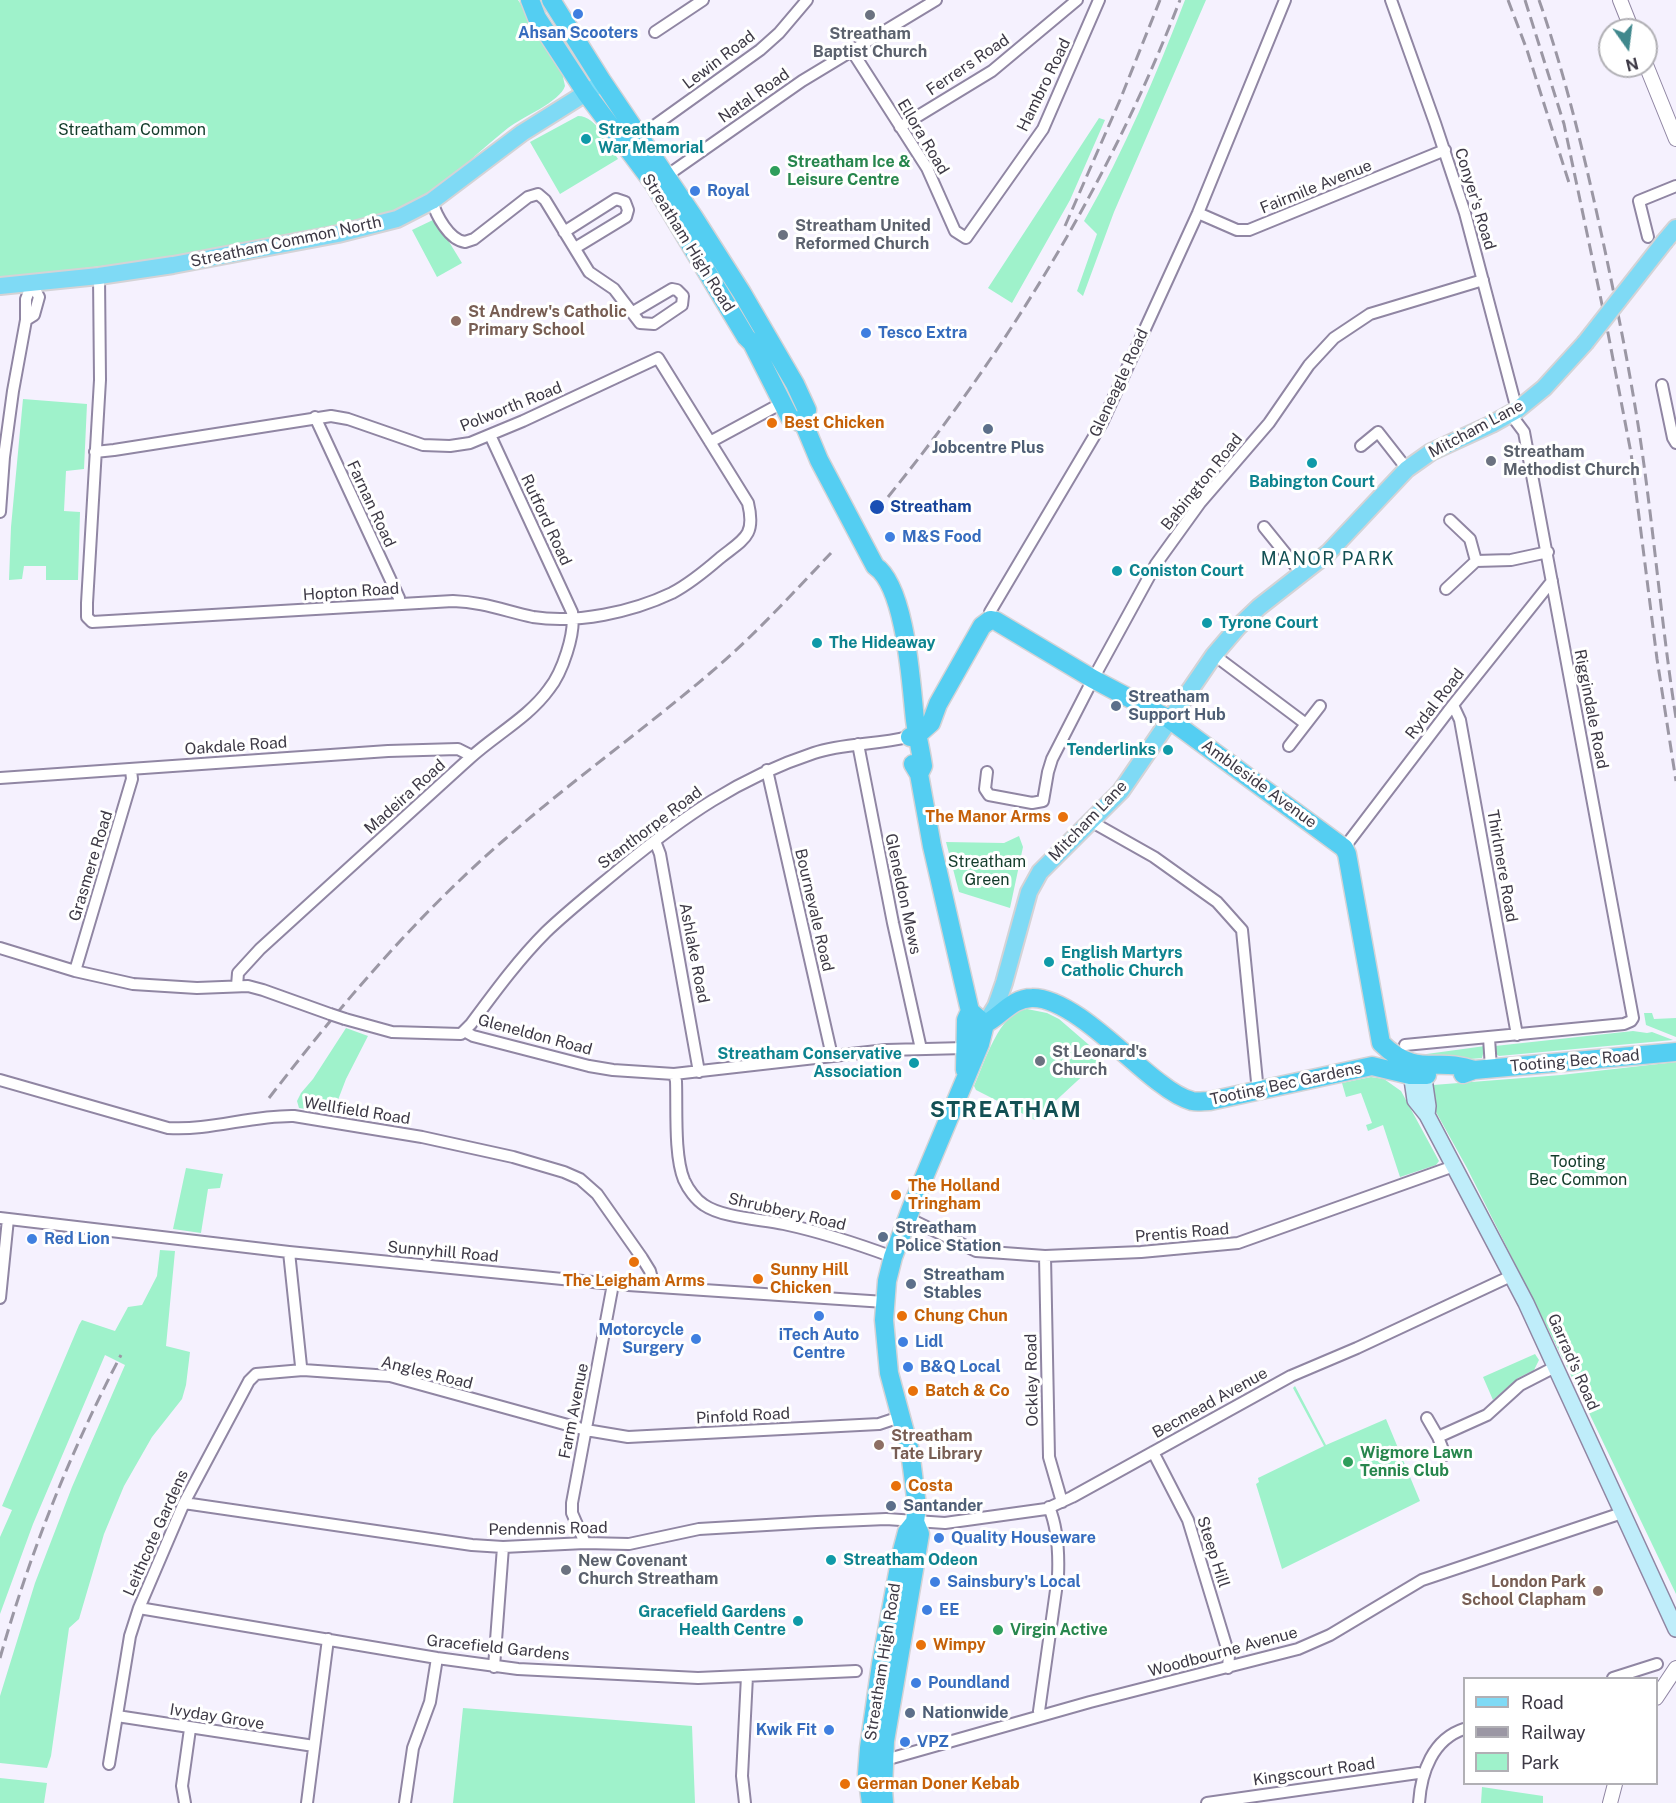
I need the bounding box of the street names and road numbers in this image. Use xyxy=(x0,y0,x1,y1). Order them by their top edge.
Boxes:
street label: Lewin Road xyxy=(679,27,759,93)
street label: Ferrers Road xyxy=(923,30,1013,100)
street label: Hambro Road xyxy=(1013,35,1075,135)
street label: Natal Road xyxy=(715,65,793,127)
street label: Ellora Road xyxy=(893,96,953,178)
street label: Conyer's Road xyxy=(1450,146,1500,252)
street label: Fairmile Avenue xyxy=(1257,156,1375,218)
street label: Streatham High Road xyxy=(638,170,738,316)
street label: Streatham Common North xyxy=(189,212,383,272)
street label: Gleneagle Road xyxy=(1085,326,1153,440)
street label: Polworth Road xyxy=(457,378,565,436)
street label: Mitcham Lane xyxy=(1425,396,1527,462)
street label: Babington Road xyxy=(1157,430,1247,534)
street label: Farnan Road xyxy=(343,458,399,550)
street label: Rutford Road xyxy=(517,471,575,569)
street label: Hopton Road xyxy=(302,579,400,605)
street label: Riggindale Road xyxy=(1570,648,1612,770)
street label: Rydal Road xyxy=(1402,665,1468,743)
street label: Oakdale Road xyxy=(184,733,288,759)
street label: Ambleside Avenue xyxy=(1198,736,1320,832)
street label: Madeira Road xyxy=(361,756,449,838)
street label: Mitcham Lane xyxy=(1045,777,1131,865)
street label: Stanthorpe Road xyxy=(594,783,706,873)
street label: Grasmere Road xyxy=(65,808,117,924)
street label: Thirlmere Road xyxy=(1483,808,1521,924)
street label: Gleneldon Mews xyxy=(881,832,925,956)
street label: Bournevale Road xyxy=(791,847,837,973)
street label: Ashlake Road xyxy=(675,901,713,1005)
street label: Gleneldon Road xyxy=(476,1011,594,1059)
street label: Tooting Bec Road xyxy=(1510,1046,1640,1076)
street label: Tooting Bec Gardens xyxy=(1208,1059,1364,1109)
street label: Wellfield Road xyxy=(302,1093,412,1129)
street label: Shrubbery Road xyxy=(726,1189,848,1235)
street label: Prentis Road xyxy=(1134,1219,1230,1247)
street label: Sunnyhill Road xyxy=(387,1238,499,1266)
street label: Garrad's Road xyxy=(1543,1311,1603,1413)
street label: Ockley Road xyxy=(1022,1333,1042,1427)
street label: Angles Road xyxy=(379,1352,475,1394)
street label: Farm Avenue xyxy=(555,1361,593,1461)
street label: Becmead Avenue xyxy=(1149,1363,1271,1443)
street label: Pinfold Road xyxy=(695,1404,791,1428)
street label: Leithcote Gardens xyxy=(120,1467,192,1599)
street label: Steep Hill xyxy=(1192,1514,1234,1590)
street label: Pendennis Road xyxy=(488,1518,608,1540)
street label: Streatham High Road xyxy=(861,1582,905,1742)
street label: Woodbourne Avenue xyxy=(1146,1623,1300,1681)
street label: Gracefield Gardens xyxy=(426,1631,570,1665)
street label: Ivyday Grove xyxy=(168,1700,266,1734)
street label: Kingscourt Road xyxy=(1252,1754,1376,1790)

